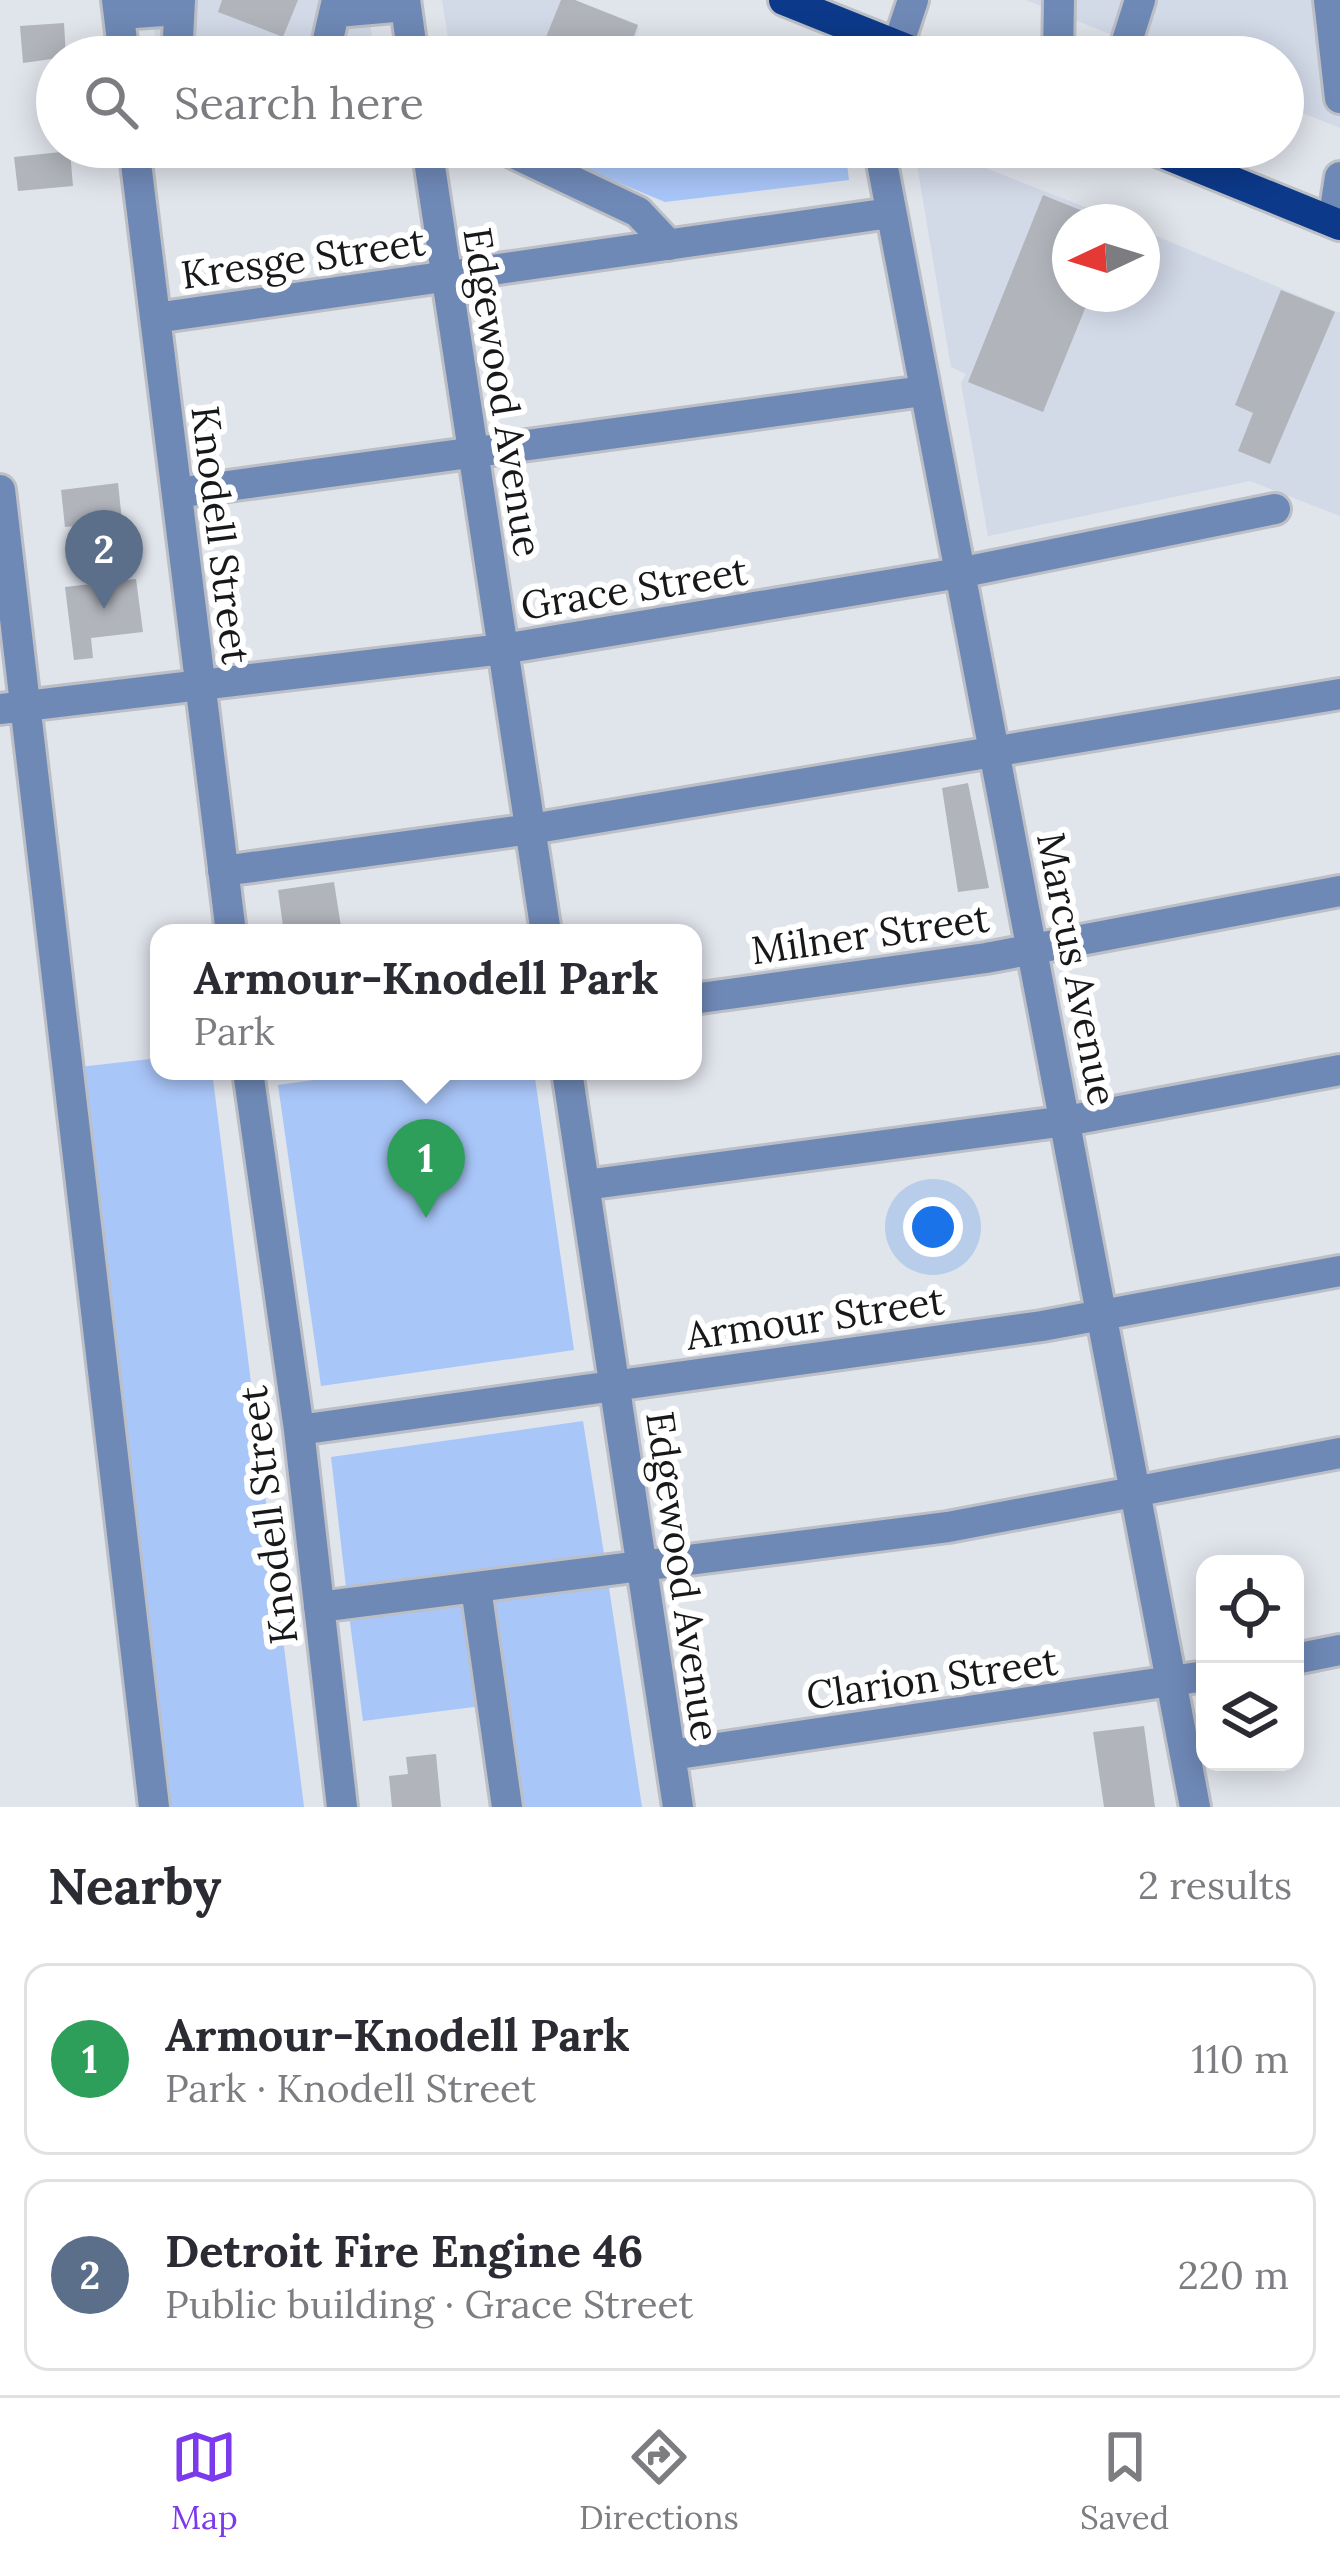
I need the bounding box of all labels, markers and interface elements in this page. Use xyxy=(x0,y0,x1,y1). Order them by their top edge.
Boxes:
search box xyxy=(36,36,1304,168)
icon: search xyxy=(78,69,144,135)
text: Search here xyxy=(174,74,424,131)
north arrow xyxy=(1052,204,1160,312)
street label: Kresge Street xyxy=(178,216,428,300)
street label: Edgewood Avenue xyxy=(452,224,554,560)
street label: Knodell Street xyxy=(180,403,262,667)
pin: 2 xyxy=(65,510,143,609)
street label: Grace Street xyxy=(517,545,751,631)
street label: Marcus Avenue xyxy=(1026,828,1128,1110)
street label: Milner Street xyxy=(748,893,992,975)
popup xyxy=(150,924,702,1080)
text: Armour-Knodell Park xyxy=(194,949,658,1006)
text: Park xyxy=(194,1006,275,1056)
pin: 1 xyxy=(387,1119,465,1218)
your location xyxy=(903,1197,963,1257)
street label: Armour Street xyxy=(682,1275,947,1361)
street label: Knodell Street xyxy=(227,1383,309,1647)
street label: Edgewood Avenue xyxy=(635,1408,731,1744)
map controls xyxy=(1196,1555,1304,1771)
button: locate xyxy=(1196,1555,1304,1663)
street label: Clarion Street xyxy=(803,1636,1061,1720)
button: layers xyxy=(1196,1663,1304,1771)
text: Nearby xyxy=(48,1853,221,1918)
text: 2 results xyxy=(1138,1860,1292,1910)
text: Armour-Knodell Park xyxy=(165,2006,630,2063)
text: 1 xyxy=(82,2034,98,2084)
text: 110 m xyxy=(1191,2034,1289,2084)
text: Park · Knodell Street xyxy=(165,2063,536,2113)
text: Detroit Fire Engine 46 xyxy=(165,2222,643,2279)
text: 2 xyxy=(80,2250,100,2300)
text: 220 m xyxy=(1178,2250,1289,2300)
text: Public building · Grace Street xyxy=(165,2279,693,2329)
tab: Map xyxy=(171,2424,238,2538)
tab: Directions xyxy=(579,2424,739,2538)
tab: Saved xyxy=(1080,2424,1169,2538)

